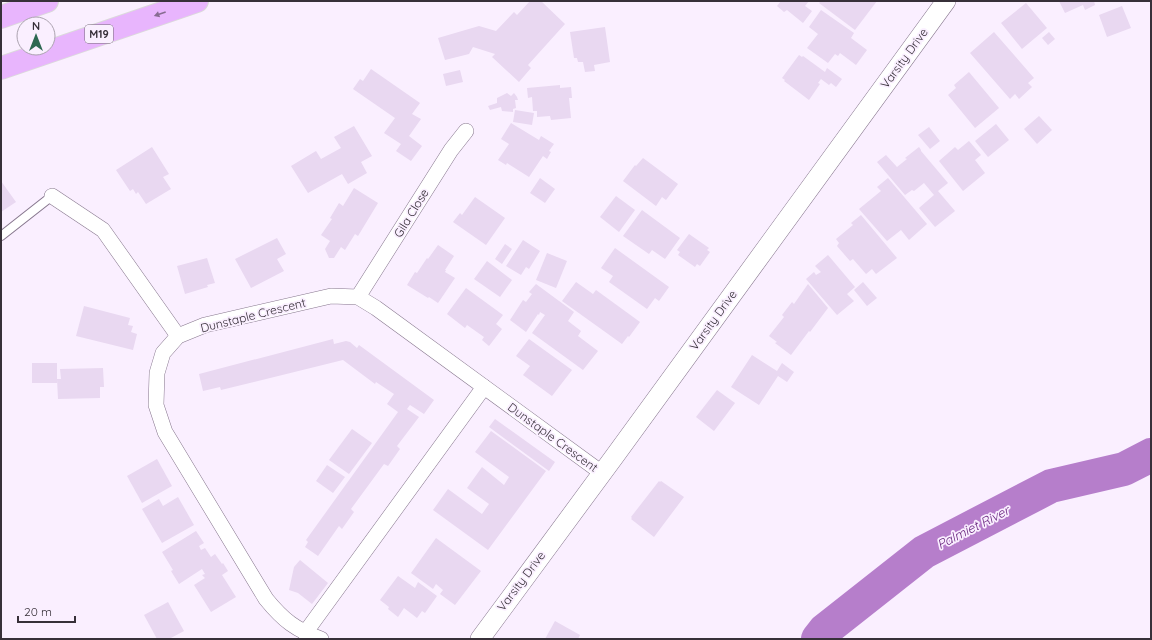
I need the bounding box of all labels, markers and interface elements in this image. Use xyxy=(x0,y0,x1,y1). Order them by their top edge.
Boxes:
one-way arrow xyxy=(154,11,166,17)
north arrow xyxy=(16,16,56,56)
text: N xyxy=(32,19,40,33)
road number: M19 xyxy=(85,25,113,43)
street label: Varsity Drive xyxy=(877,25,931,91)
street label: Gila Close xyxy=(390,186,432,240)
street label: Varsity Drive xyxy=(686,287,740,353)
street label: Dunstaple Crescent xyxy=(199,295,307,335)
street label: Dunstaple Crescent xyxy=(505,399,601,475)
water label: Palmiet River xyxy=(934,501,1014,552)
street label: Varsity Drive xyxy=(494,548,548,614)
scale bar xyxy=(18,598,75,624)
text: 20 m xyxy=(24,604,52,619)

